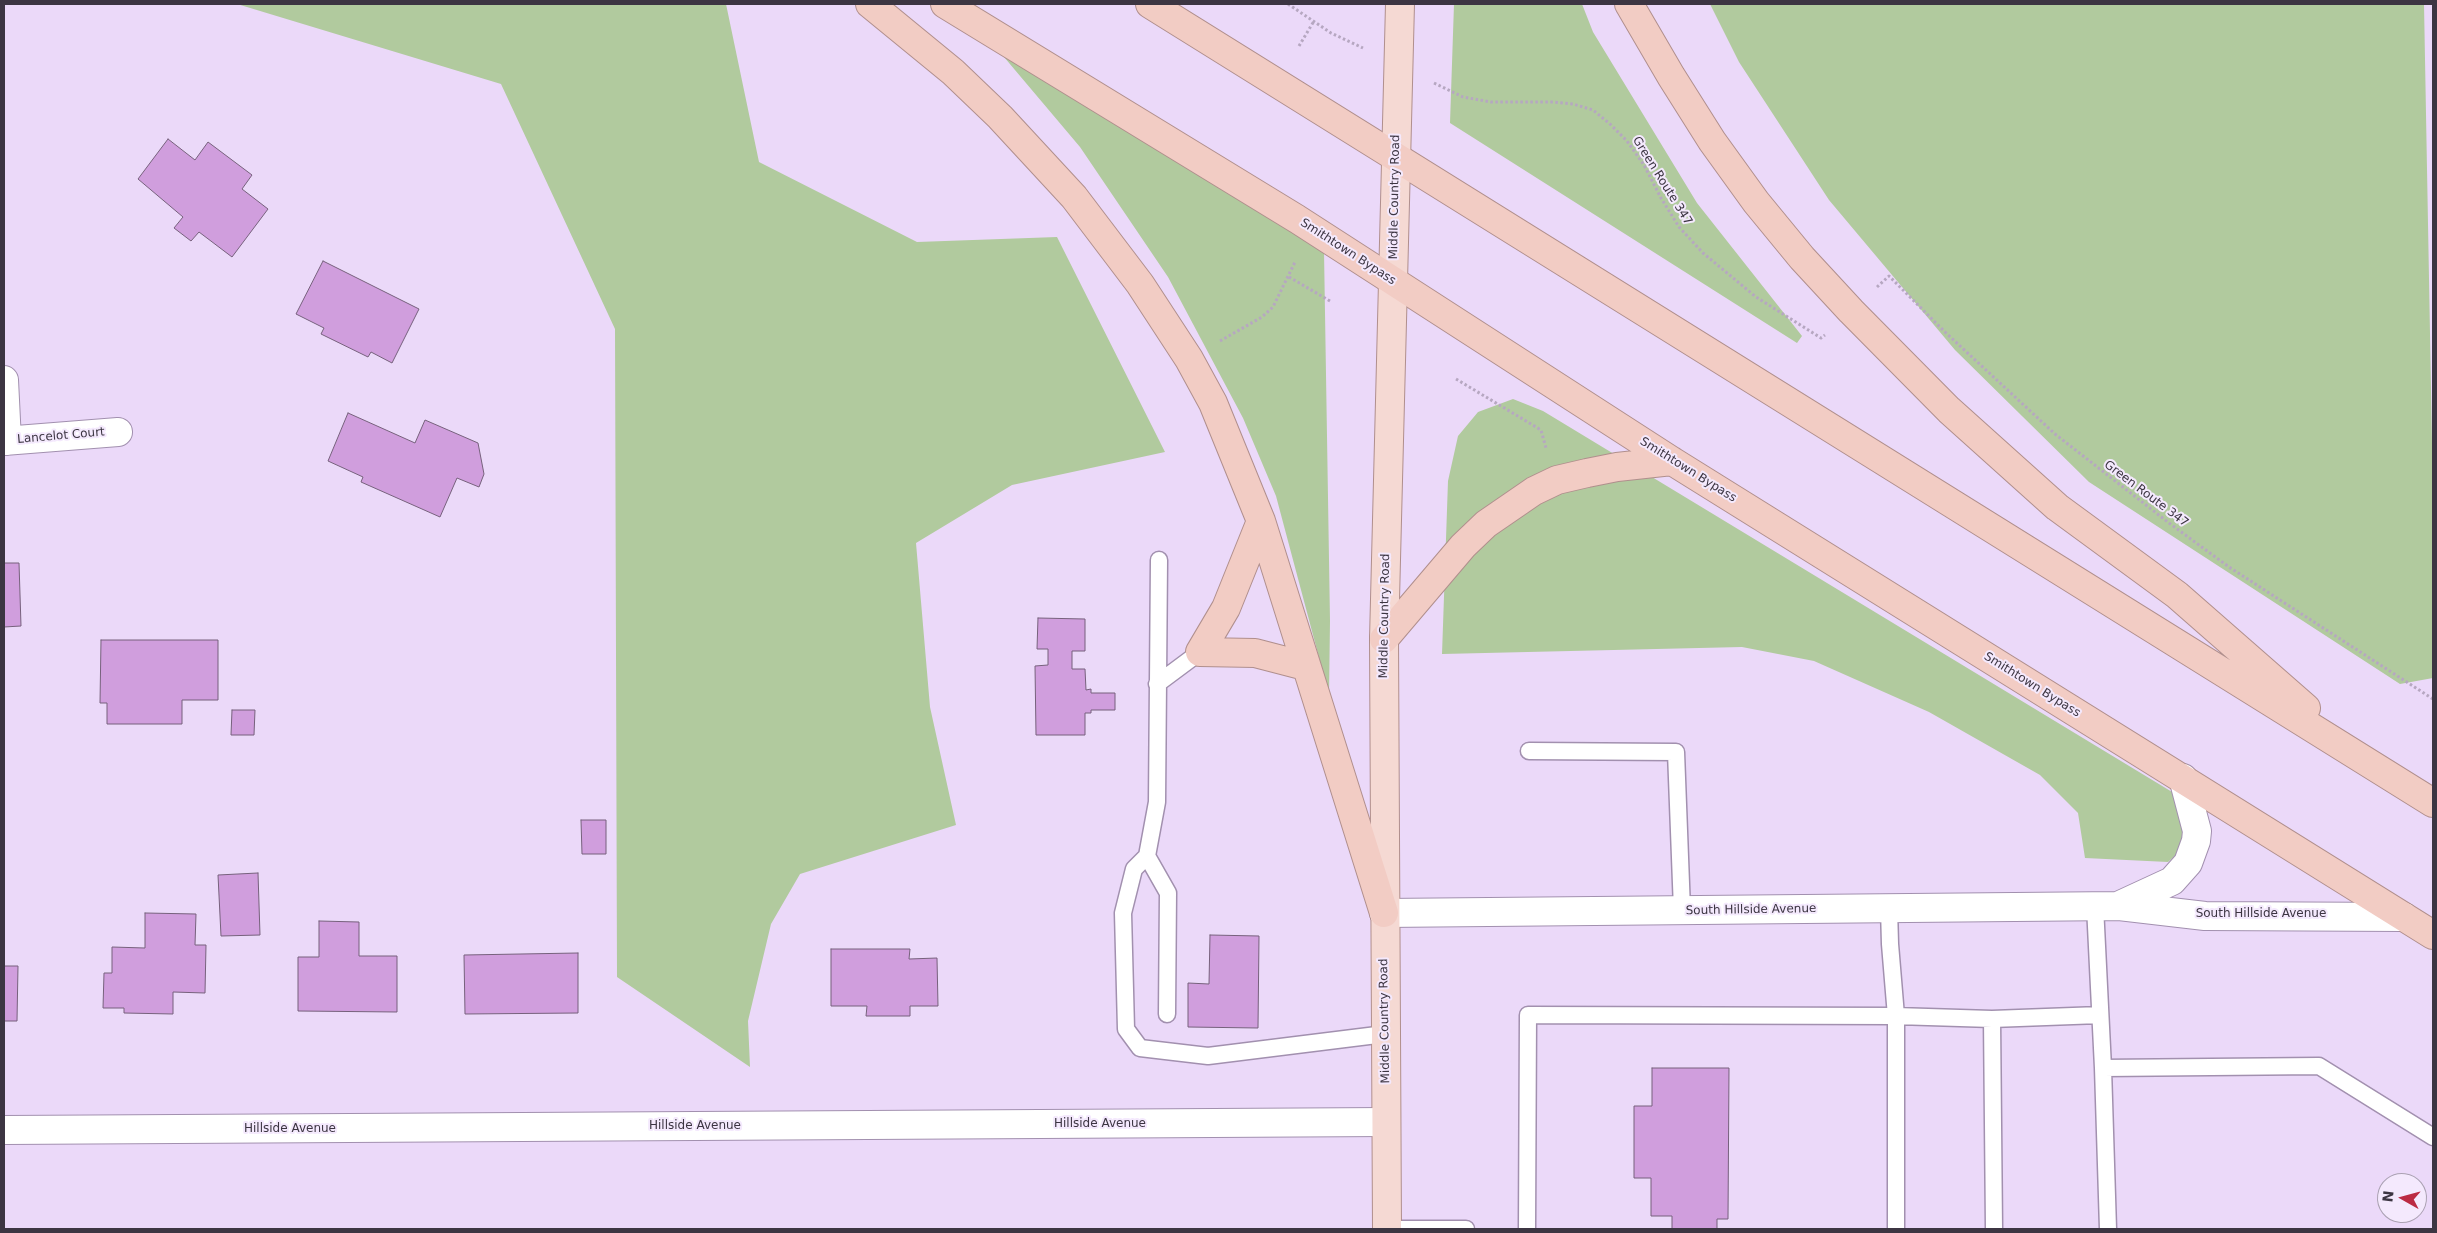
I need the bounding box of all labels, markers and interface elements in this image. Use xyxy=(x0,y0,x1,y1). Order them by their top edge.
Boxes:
street label: Middle Country Road xyxy=(1387,134,1403,260)
street label: Green Route 347 xyxy=(1629,134,1695,228)
street label: Smithtown Bypass xyxy=(1298,216,1398,288)
street label: Lancelot Court xyxy=(17,425,105,447)
street label: Smithtown Bypass xyxy=(1637,434,1739,506)
street label: Green Route 347 xyxy=(2101,458,2191,530)
street label: Middle Country Road xyxy=(1377,553,1393,679)
street label: Smithtown Bypass xyxy=(1981,649,2083,721)
street label: South Hillside Avenue xyxy=(1686,902,1816,918)
street label: South Hillside Avenue xyxy=(2196,907,2326,921)
street label: Middle Country Road xyxy=(1377,958,1393,1084)
street label: Hillside Avenue xyxy=(1054,1117,1146,1131)
street label: Hillside Avenue xyxy=(649,1119,741,1133)
street label: Hillside Avenue xyxy=(244,1122,336,1136)
north arrow xyxy=(2377,1173,2427,1223)
text: N xyxy=(2379,1190,2397,1203)

